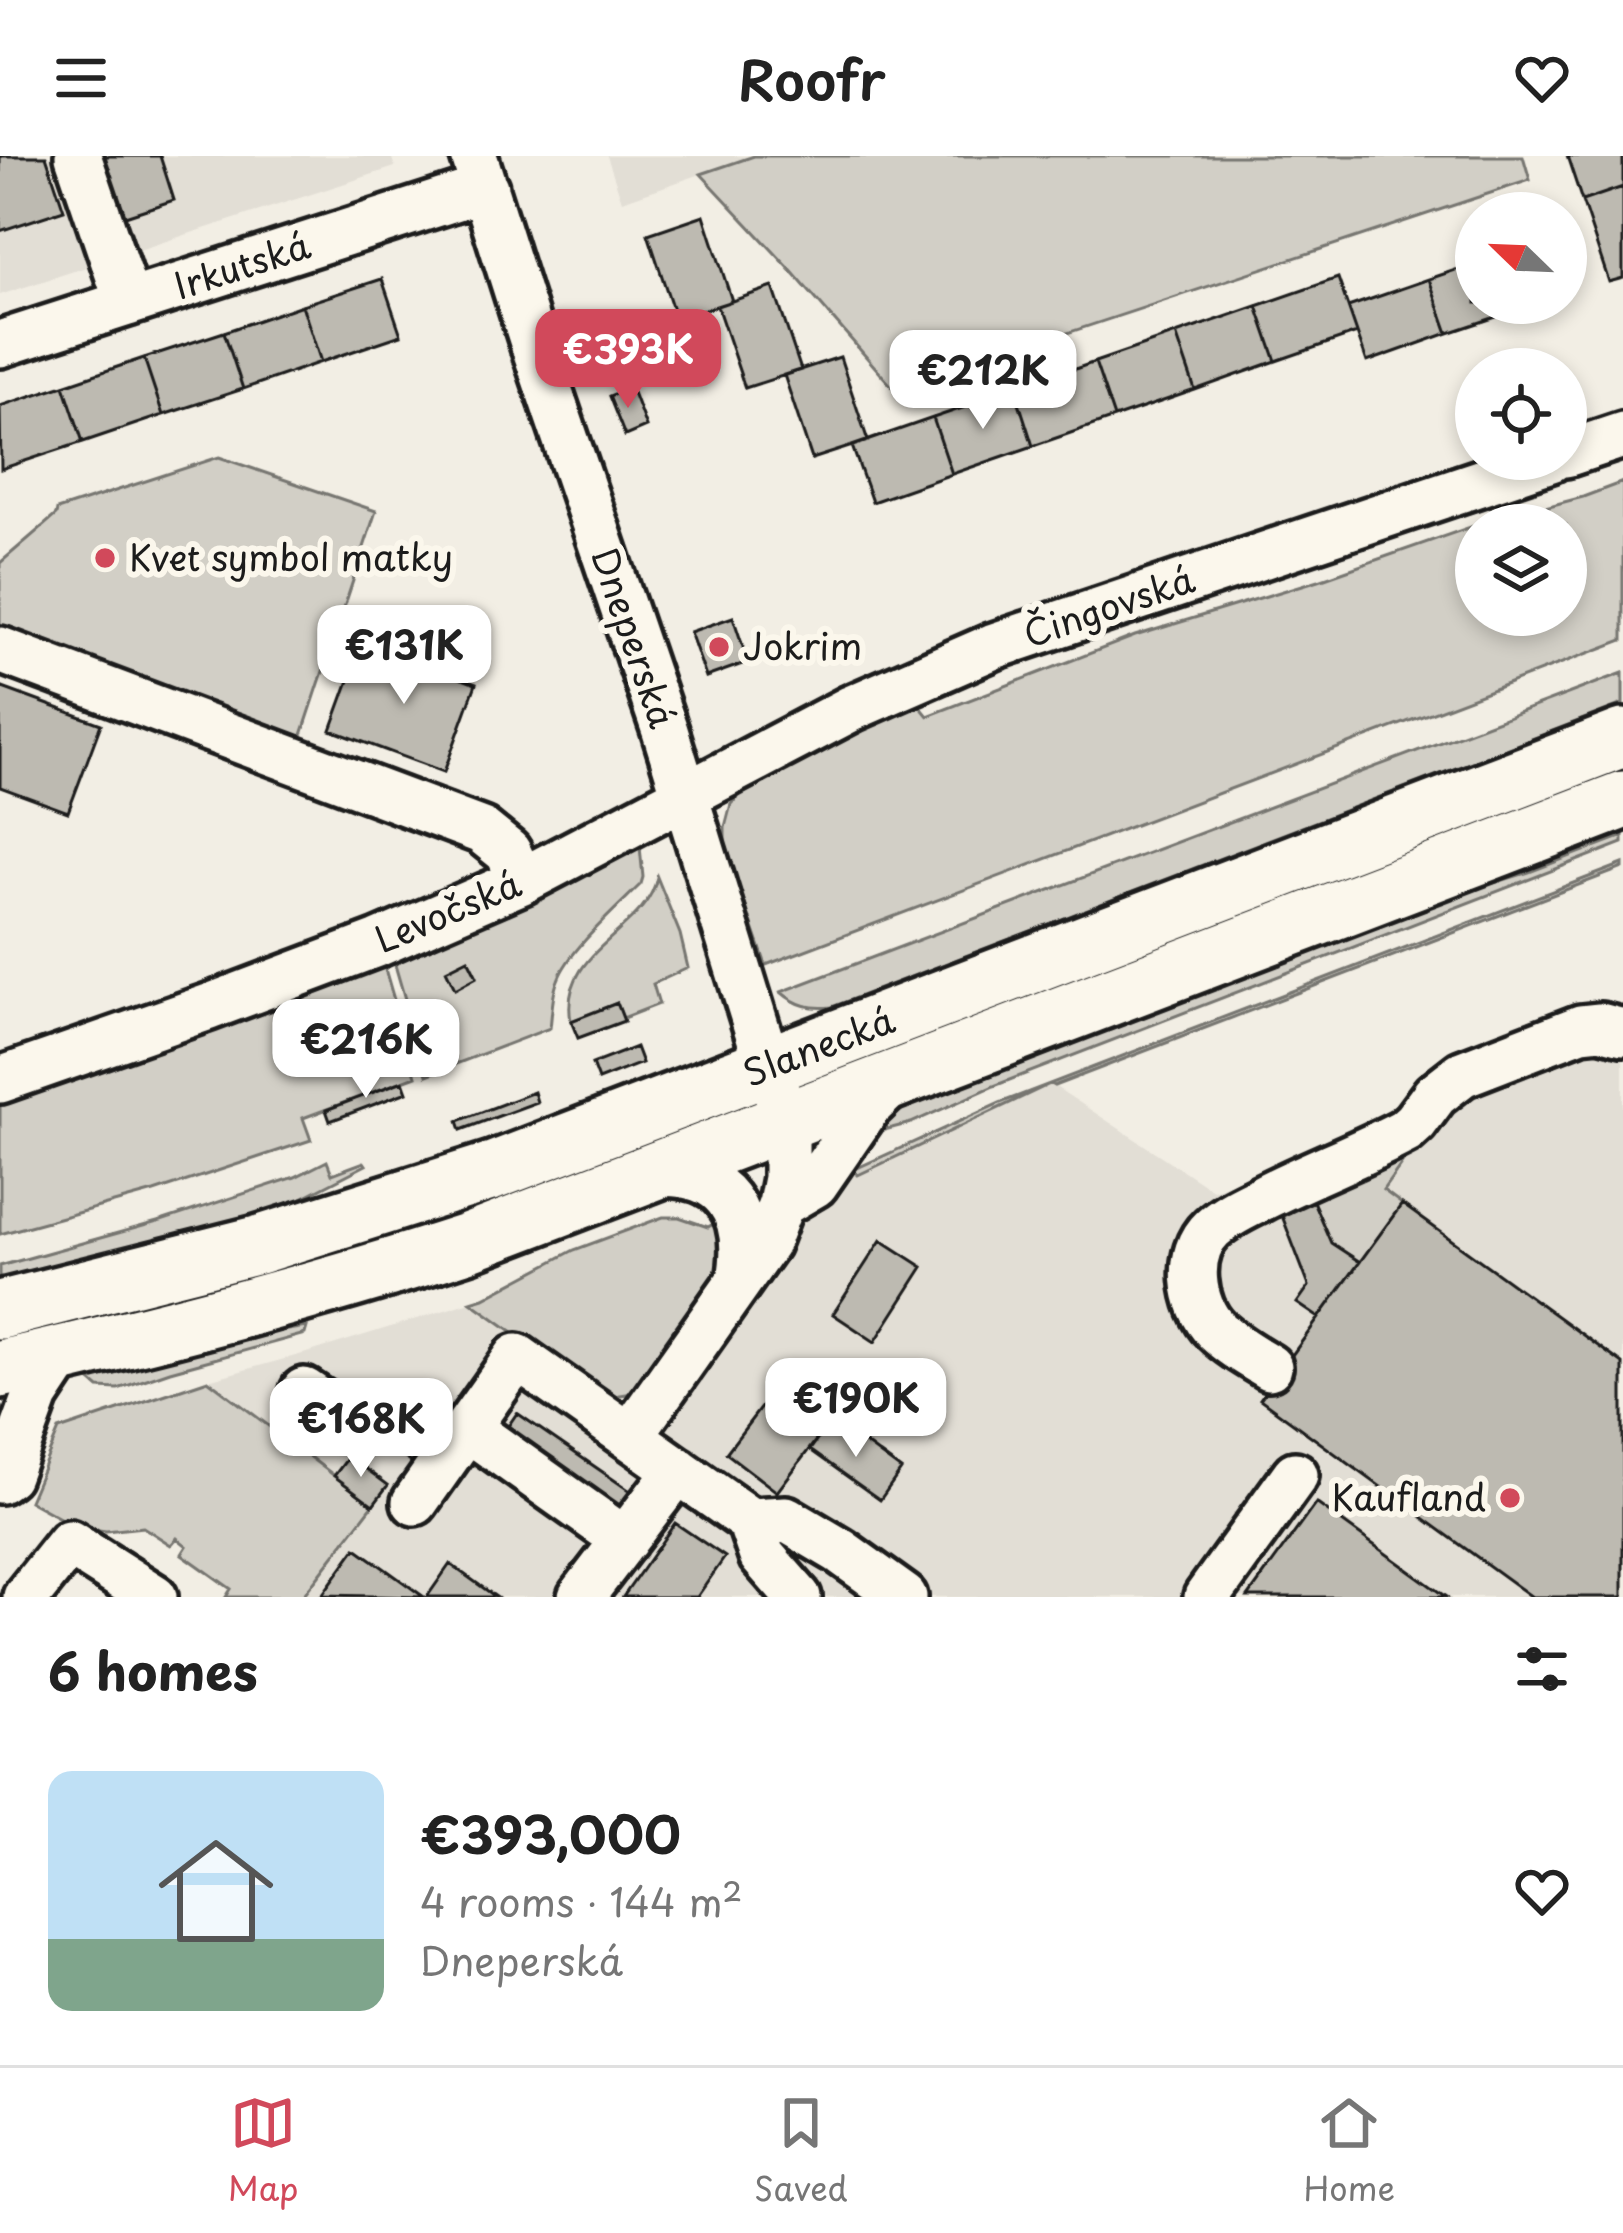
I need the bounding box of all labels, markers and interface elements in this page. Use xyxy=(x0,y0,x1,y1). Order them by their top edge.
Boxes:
text: Roofr xyxy=(737,38,886,119)
icon: menu xyxy=(48,45,114,111)
icon: heart xyxy=(1509,45,1575,111)
north arrow xyxy=(1455,192,1587,324)
map controls xyxy=(1455,192,1587,636)
street label: Irkutská xyxy=(166,217,317,311)
pin: €393K xyxy=(544,309,712,411)
text: €393K xyxy=(562,318,694,377)
pin: €212K xyxy=(899,330,1067,432)
text: €212K xyxy=(916,339,1050,398)
button: locate xyxy=(1455,348,1587,480)
button: layers xyxy=(1455,504,1587,636)
place label: Kvet symbol matky xyxy=(129,529,453,583)
street label: Dneperská xyxy=(579,540,691,735)
marker: Kvet symbol matky xyxy=(92,545,118,571)
street label: Čingovská xyxy=(1016,550,1202,660)
pin: €131K xyxy=(320,605,488,707)
text: €131K xyxy=(344,614,464,673)
place label: Jokrim xyxy=(743,618,862,672)
marker: Jokrim xyxy=(706,634,732,660)
street label: Levočská xyxy=(366,855,529,965)
street label: Slanecká xyxy=(735,991,902,1099)
pin: €216K xyxy=(282,999,450,1101)
text: €216K xyxy=(299,1008,433,1067)
pin: €190K xyxy=(772,1358,940,1460)
text: €190K xyxy=(792,1367,920,1426)
pin: €168K xyxy=(277,1378,445,1480)
text: €168K xyxy=(297,1387,425,1446)
place label: Kaufland xyxy=(1332,1469,1486,1523)
marker: Kaufland xyxy=(1497,1485,1523,1511)
text: 6 homes xyxy=(48,1631,258,1708)
icon: filters xyxy=(1509,1636,1575,1702)
text: €393,000 xyxy=(420,1794,681,1871)
icon: home xyxy=(144,1819,288,1963)
icon: heart xyxy=(1509,1858,1575,1924)
text: 4 rooms · 144 m² xyxy=(420,1871,743,1930)
text: Dneperská xyxy=(420,1930,623,1989)
tab: Map xyxy=(228,2090,298,2212)
tab: Saved xyxy=(754,2090,848,2212)
tab: Home xyxy=(1303,2090,1395,2212)

